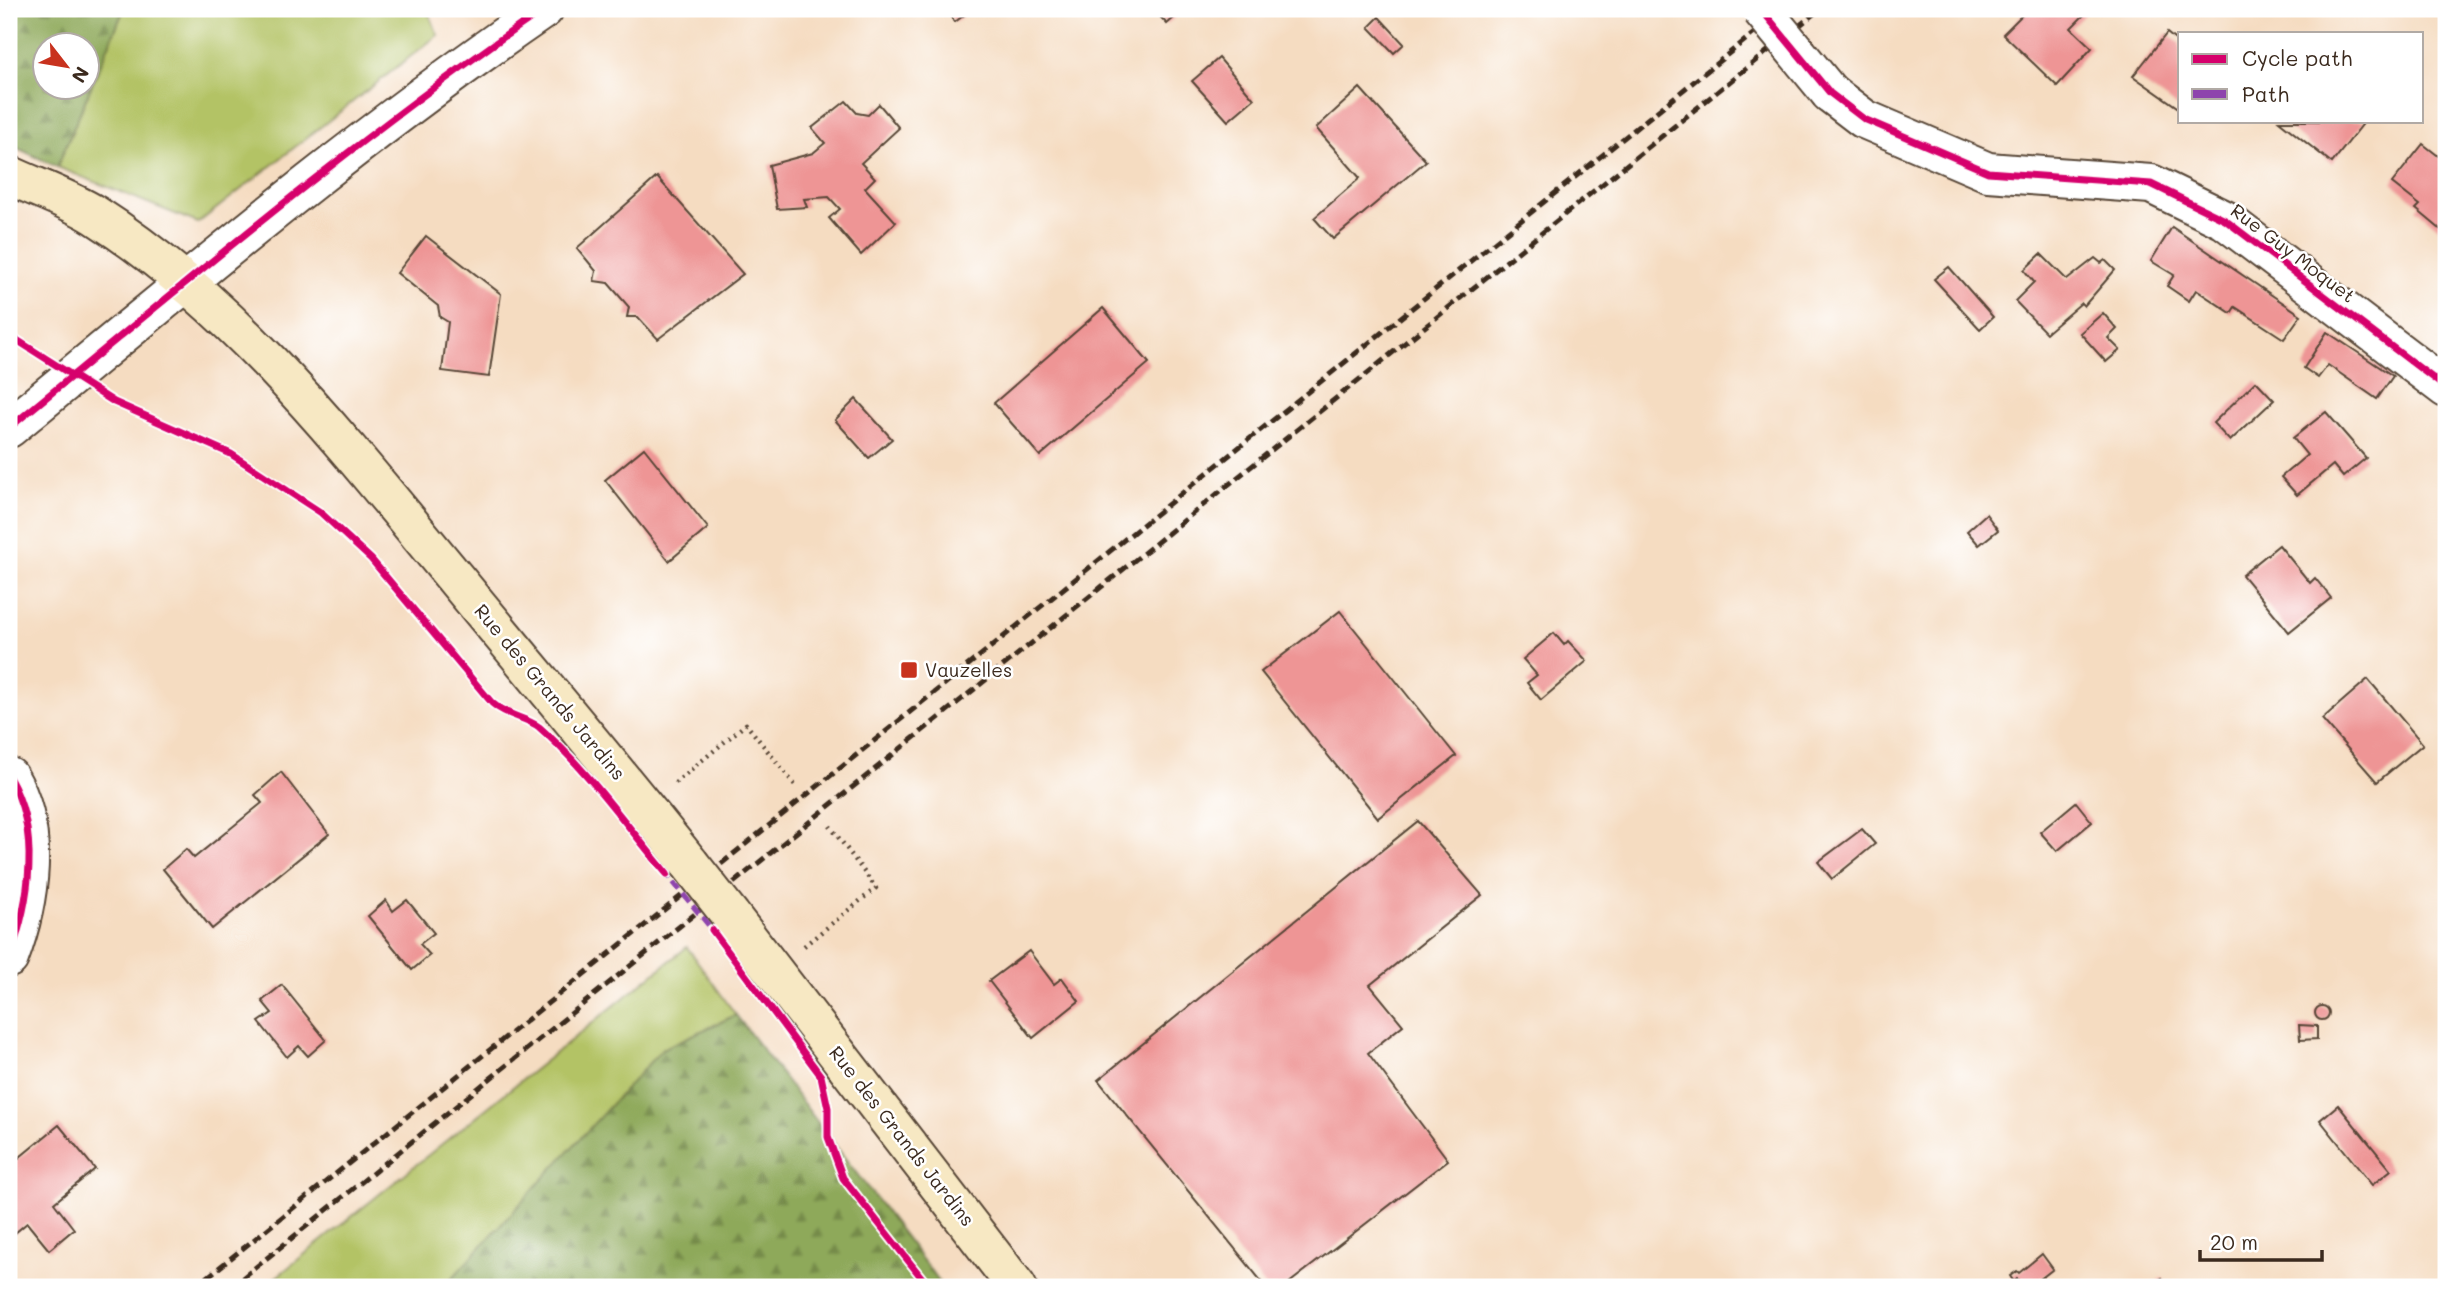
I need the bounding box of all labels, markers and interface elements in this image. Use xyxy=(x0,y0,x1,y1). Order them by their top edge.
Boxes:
north arrow xyxy=(32,32,102,102)
legend xyxy=(2178,32,2424,122)
text: Cycle path xyxy=(2242,44,2352,71)
text: N xyxy=(67,62,95,88)
text: Path xyxy=(2242,80,2289,107)
street label: Rue Guy Moquet xyxy=(2226,197,2361,308)
street label: Rue des Grands Jardins xyxy=(469,598,631,785)
place label: Vauzelles xyxy=(925,657,1012,682)
marker: Vauzelles xyxy=(899,660,919,680)
street label: Rue des Grands Jardins xyxy=(824,1040,981,1231)
scale bar xyxy=(2200,1219,2322,1263)
text: 20 m xyxy=(2210,1228,2258,1255)

